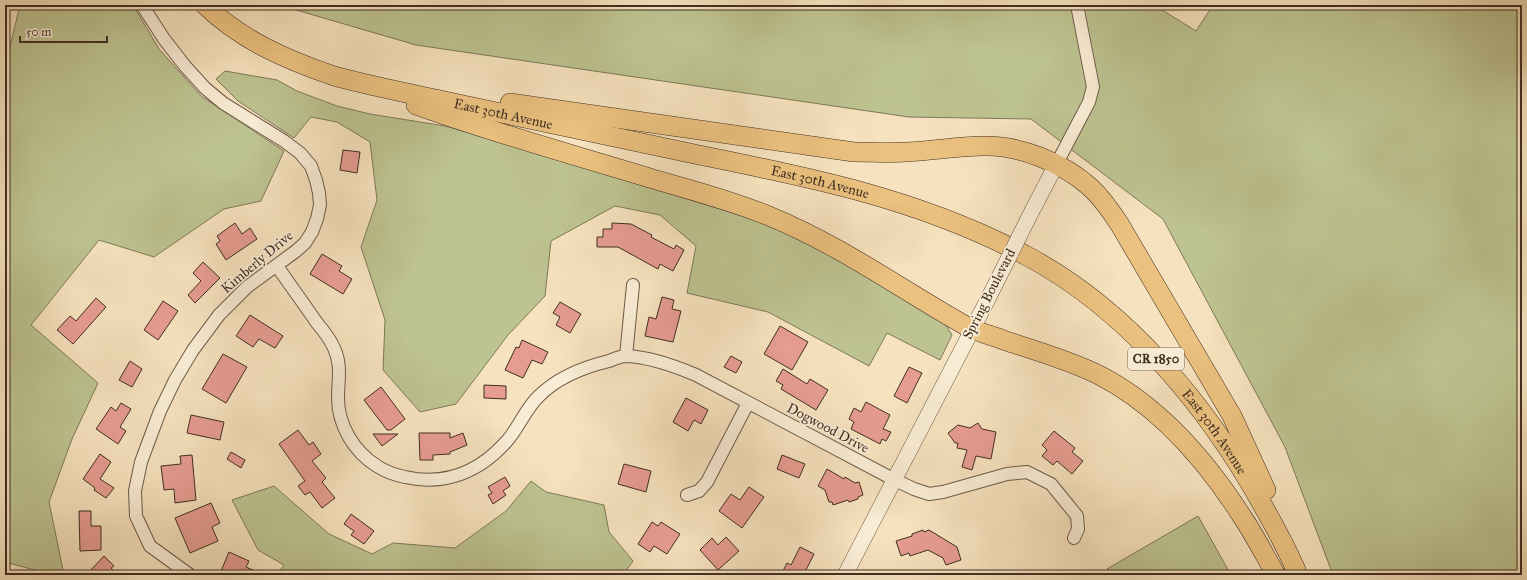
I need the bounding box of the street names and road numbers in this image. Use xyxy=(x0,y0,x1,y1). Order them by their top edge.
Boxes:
street label: East 30th Avenue xyxy=(452,95,555,133)
street label: East 30th Avenue xyxy=(769,162,871,202)
street label: Kimberly Drive xyxy=(218,227,297,297)
street label: Spring Boulevard xyxy=(959,246,1019,342)
road number: CR 1850 xyxy=(1128,348,1184,370)
street label: East 30th Avenue xyxy=(1179,385,1251,477)
street label: Dogwood Drive xyxy=(784,399,872,457)

